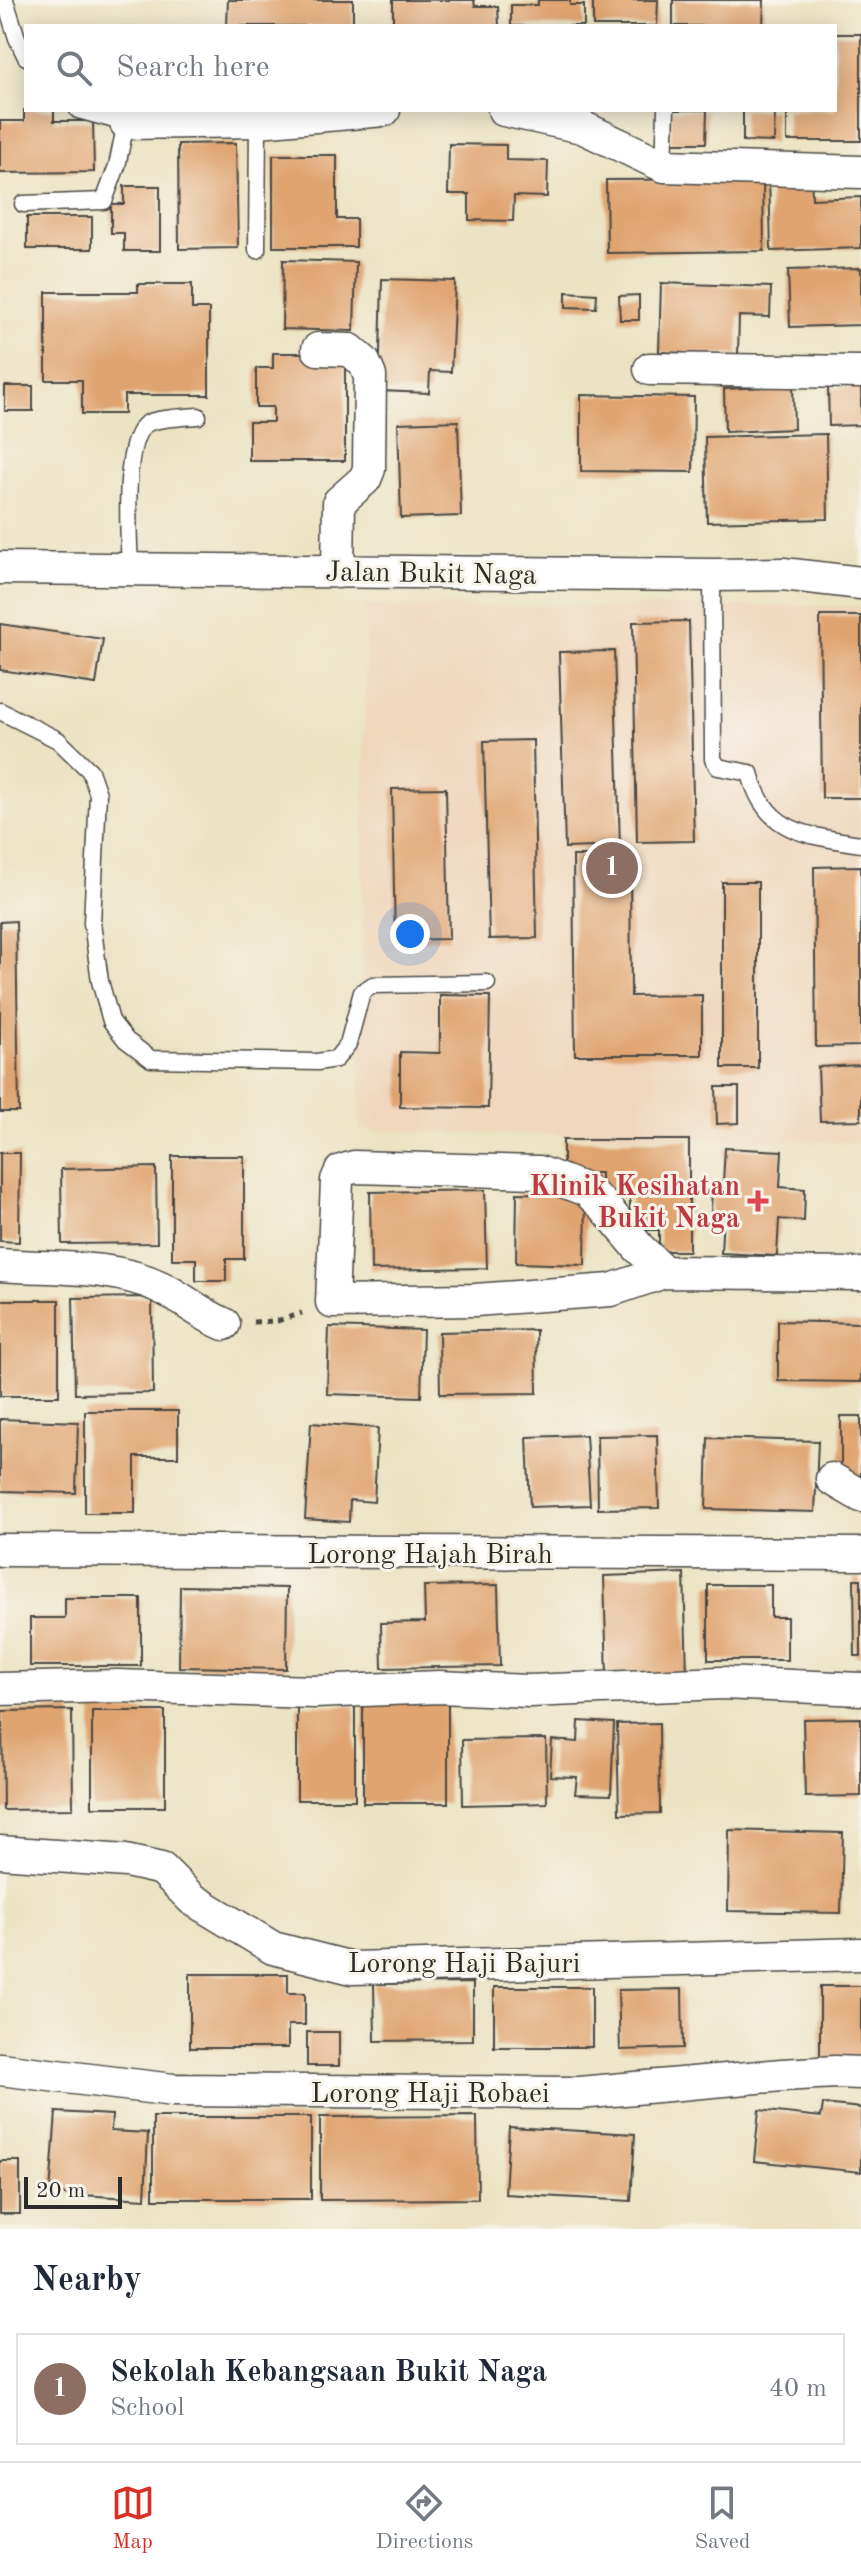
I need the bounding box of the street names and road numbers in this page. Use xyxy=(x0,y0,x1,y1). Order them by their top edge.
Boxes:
street label: Jalan Bukit Naga xyxy=(325,559,537,591)
street label: Lorong Hajah Birah xyxy=(307,1542,553,1570)
street label: Lorong Haji Bajuri xyxy=(348,1951,580,1979)
street label: Lorong Haji Robaei xyxy=(311,2081,549,2109)

